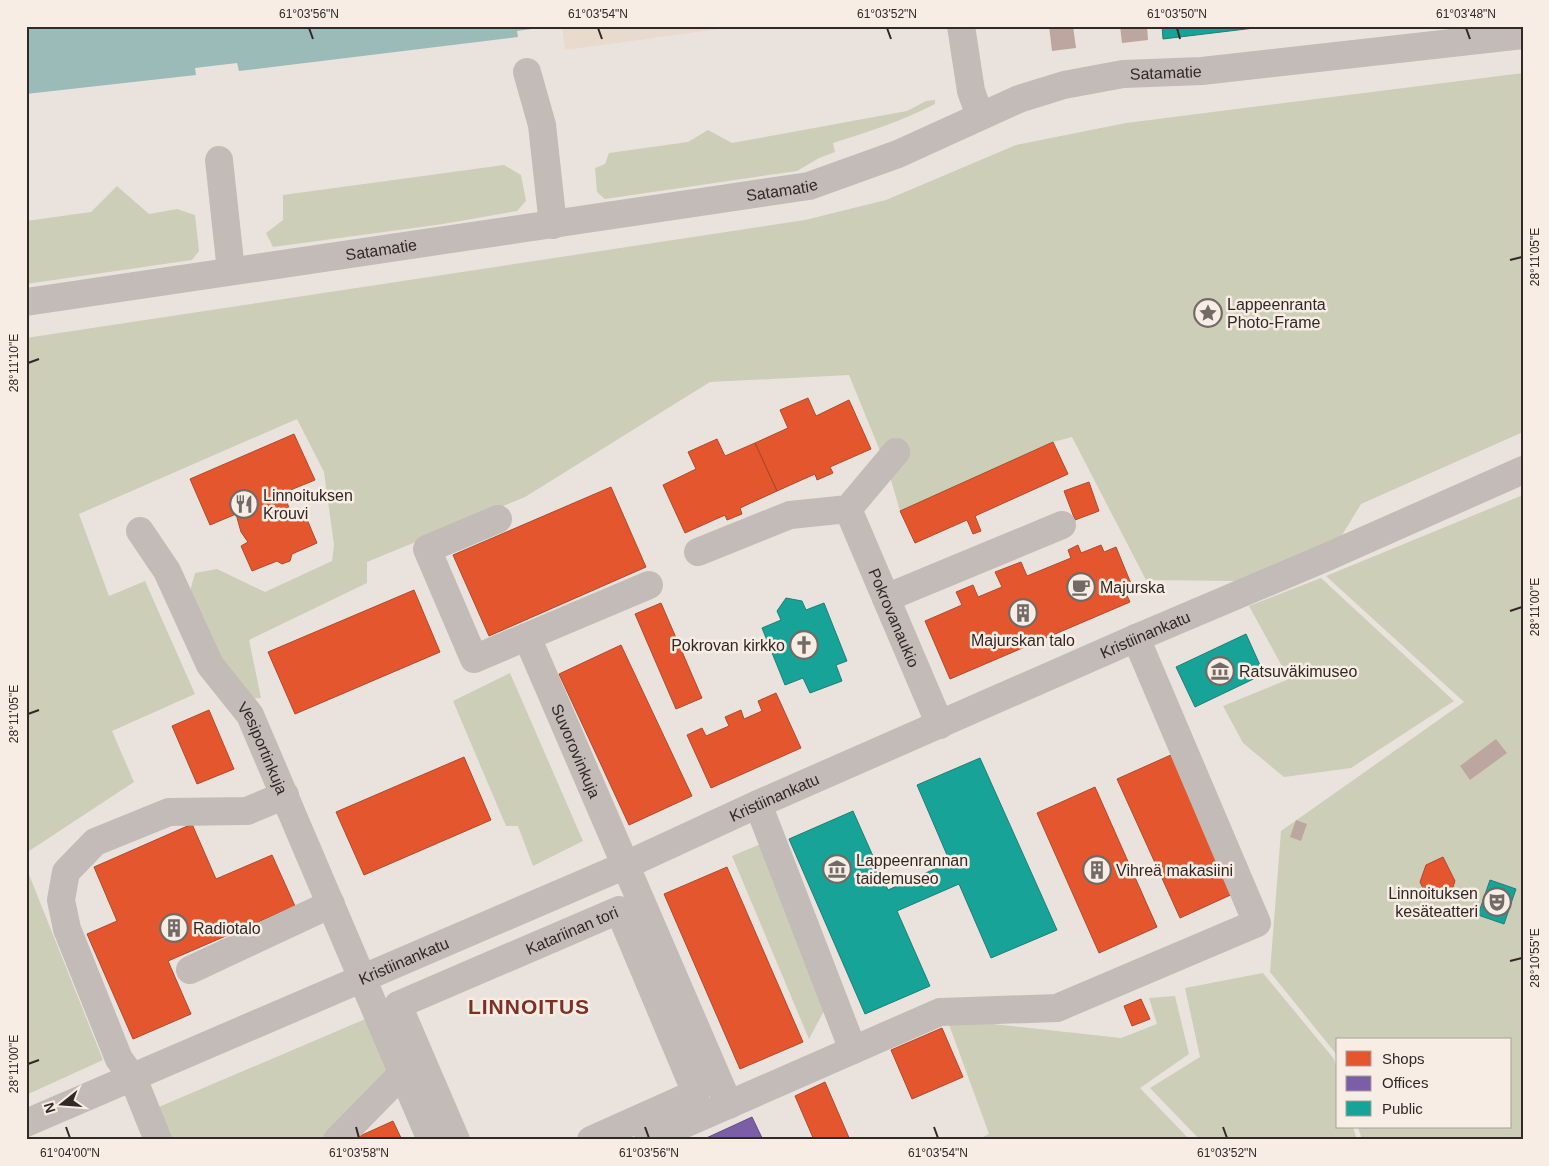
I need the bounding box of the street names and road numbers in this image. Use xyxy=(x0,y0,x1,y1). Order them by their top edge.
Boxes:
street label: Satamatie xyxy=(1129,63,1202,83)
street label: Satamatie xyxy=(745,176,820,204)
street label: Satamatie xyxy=(344,236,418,264)
street label: Pokrovanaukio xyxy=(865,566,922,670)
street label: Kristiinankatu xyxy=(1098,608,1193,662)
street label: Vesiportinkuja xyxy=(234,699,291,797)
street label: Suvorovinkuja xyxy=(548,702,603,801)
street label: Kristiinankatu xyxy=(727,770,822,825)
street label: Katariinan tori xyxy=(523,903,621,958)
street label: Kristiinankatu xyxy=(356,934,451,988)

